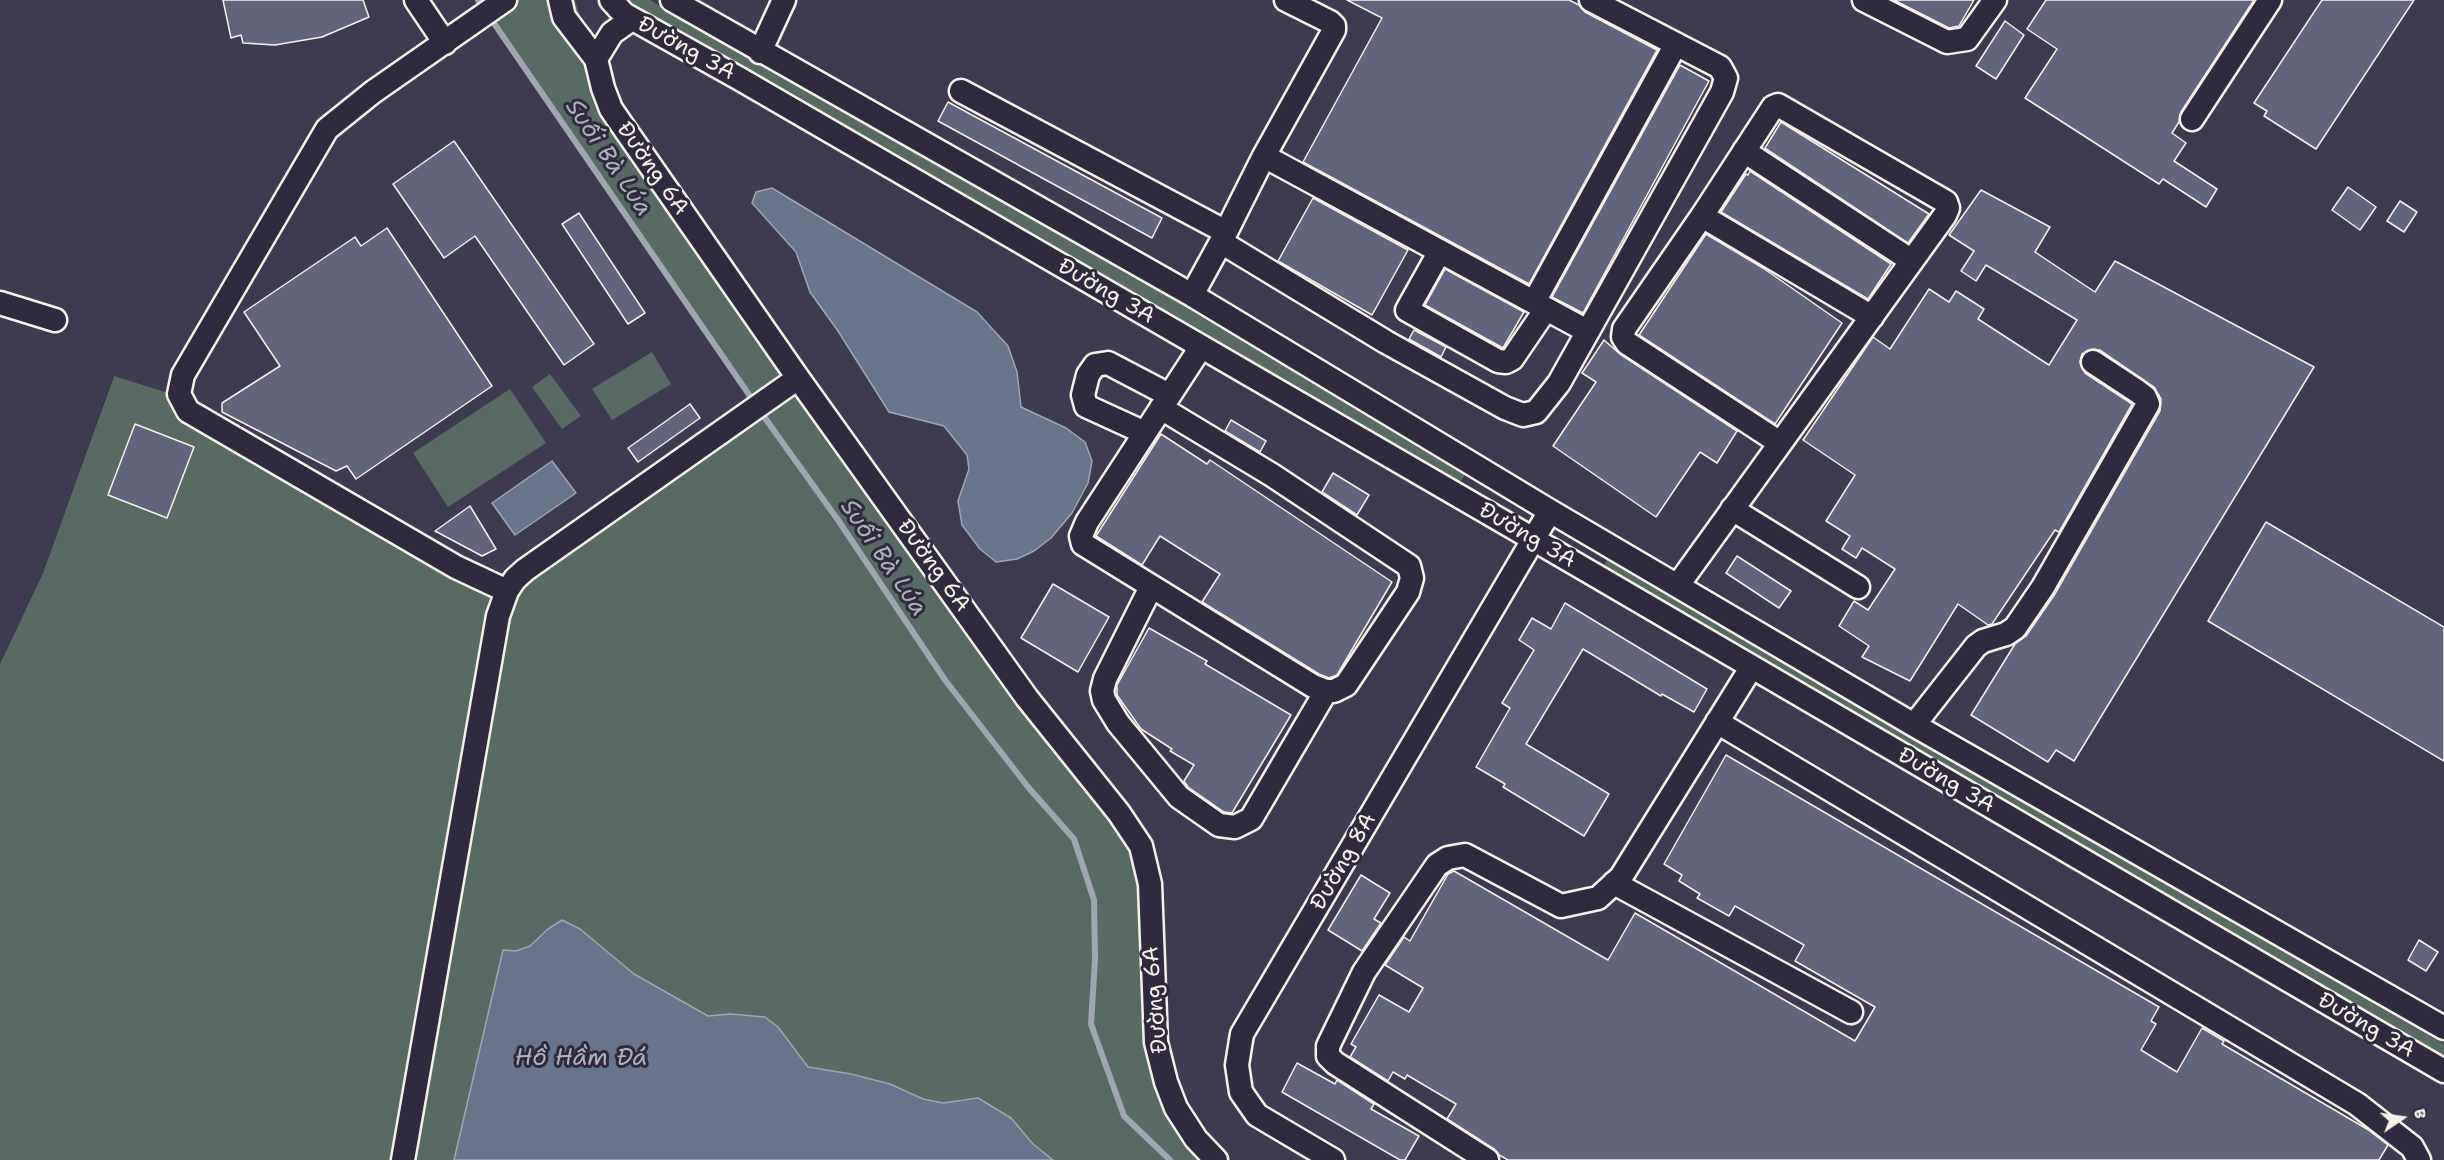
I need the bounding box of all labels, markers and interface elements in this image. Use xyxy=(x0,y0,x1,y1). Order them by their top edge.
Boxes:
street label: Đường 3A xyxy=(633,11,739,87)
water label: Suối Bà Lúa xyxy=(558,94,658,222)
street label: Đường 6A xyxy=(610,117,694,221)
street label: Đường 3A xyxy=(1053,254,1159,330)
water label: Suối Bà Lúa xyxy=(833,494,933,622)
street label: Đường 3A xyxy=(1474,498,1580,574)
street label: Đường 6A xyxy=(891,515,975,617)
street label: Đường 3A xyxy=(1893,743,1999,819)
street label: Đường 8A xyxy=(1306,809,1382,915)
street label: Đường 6A xyxy=(1138,945,1174,1055)
street label: Đường 3A xyxy=(2313,988,2419,1064)
water label: Hồ Hầm Đá xyxy=(515,1045,647,1073)
north arrow xyxy=(2372,1088,2432,1148)
text: B xyxy=(2409,1107,2431,1121)

